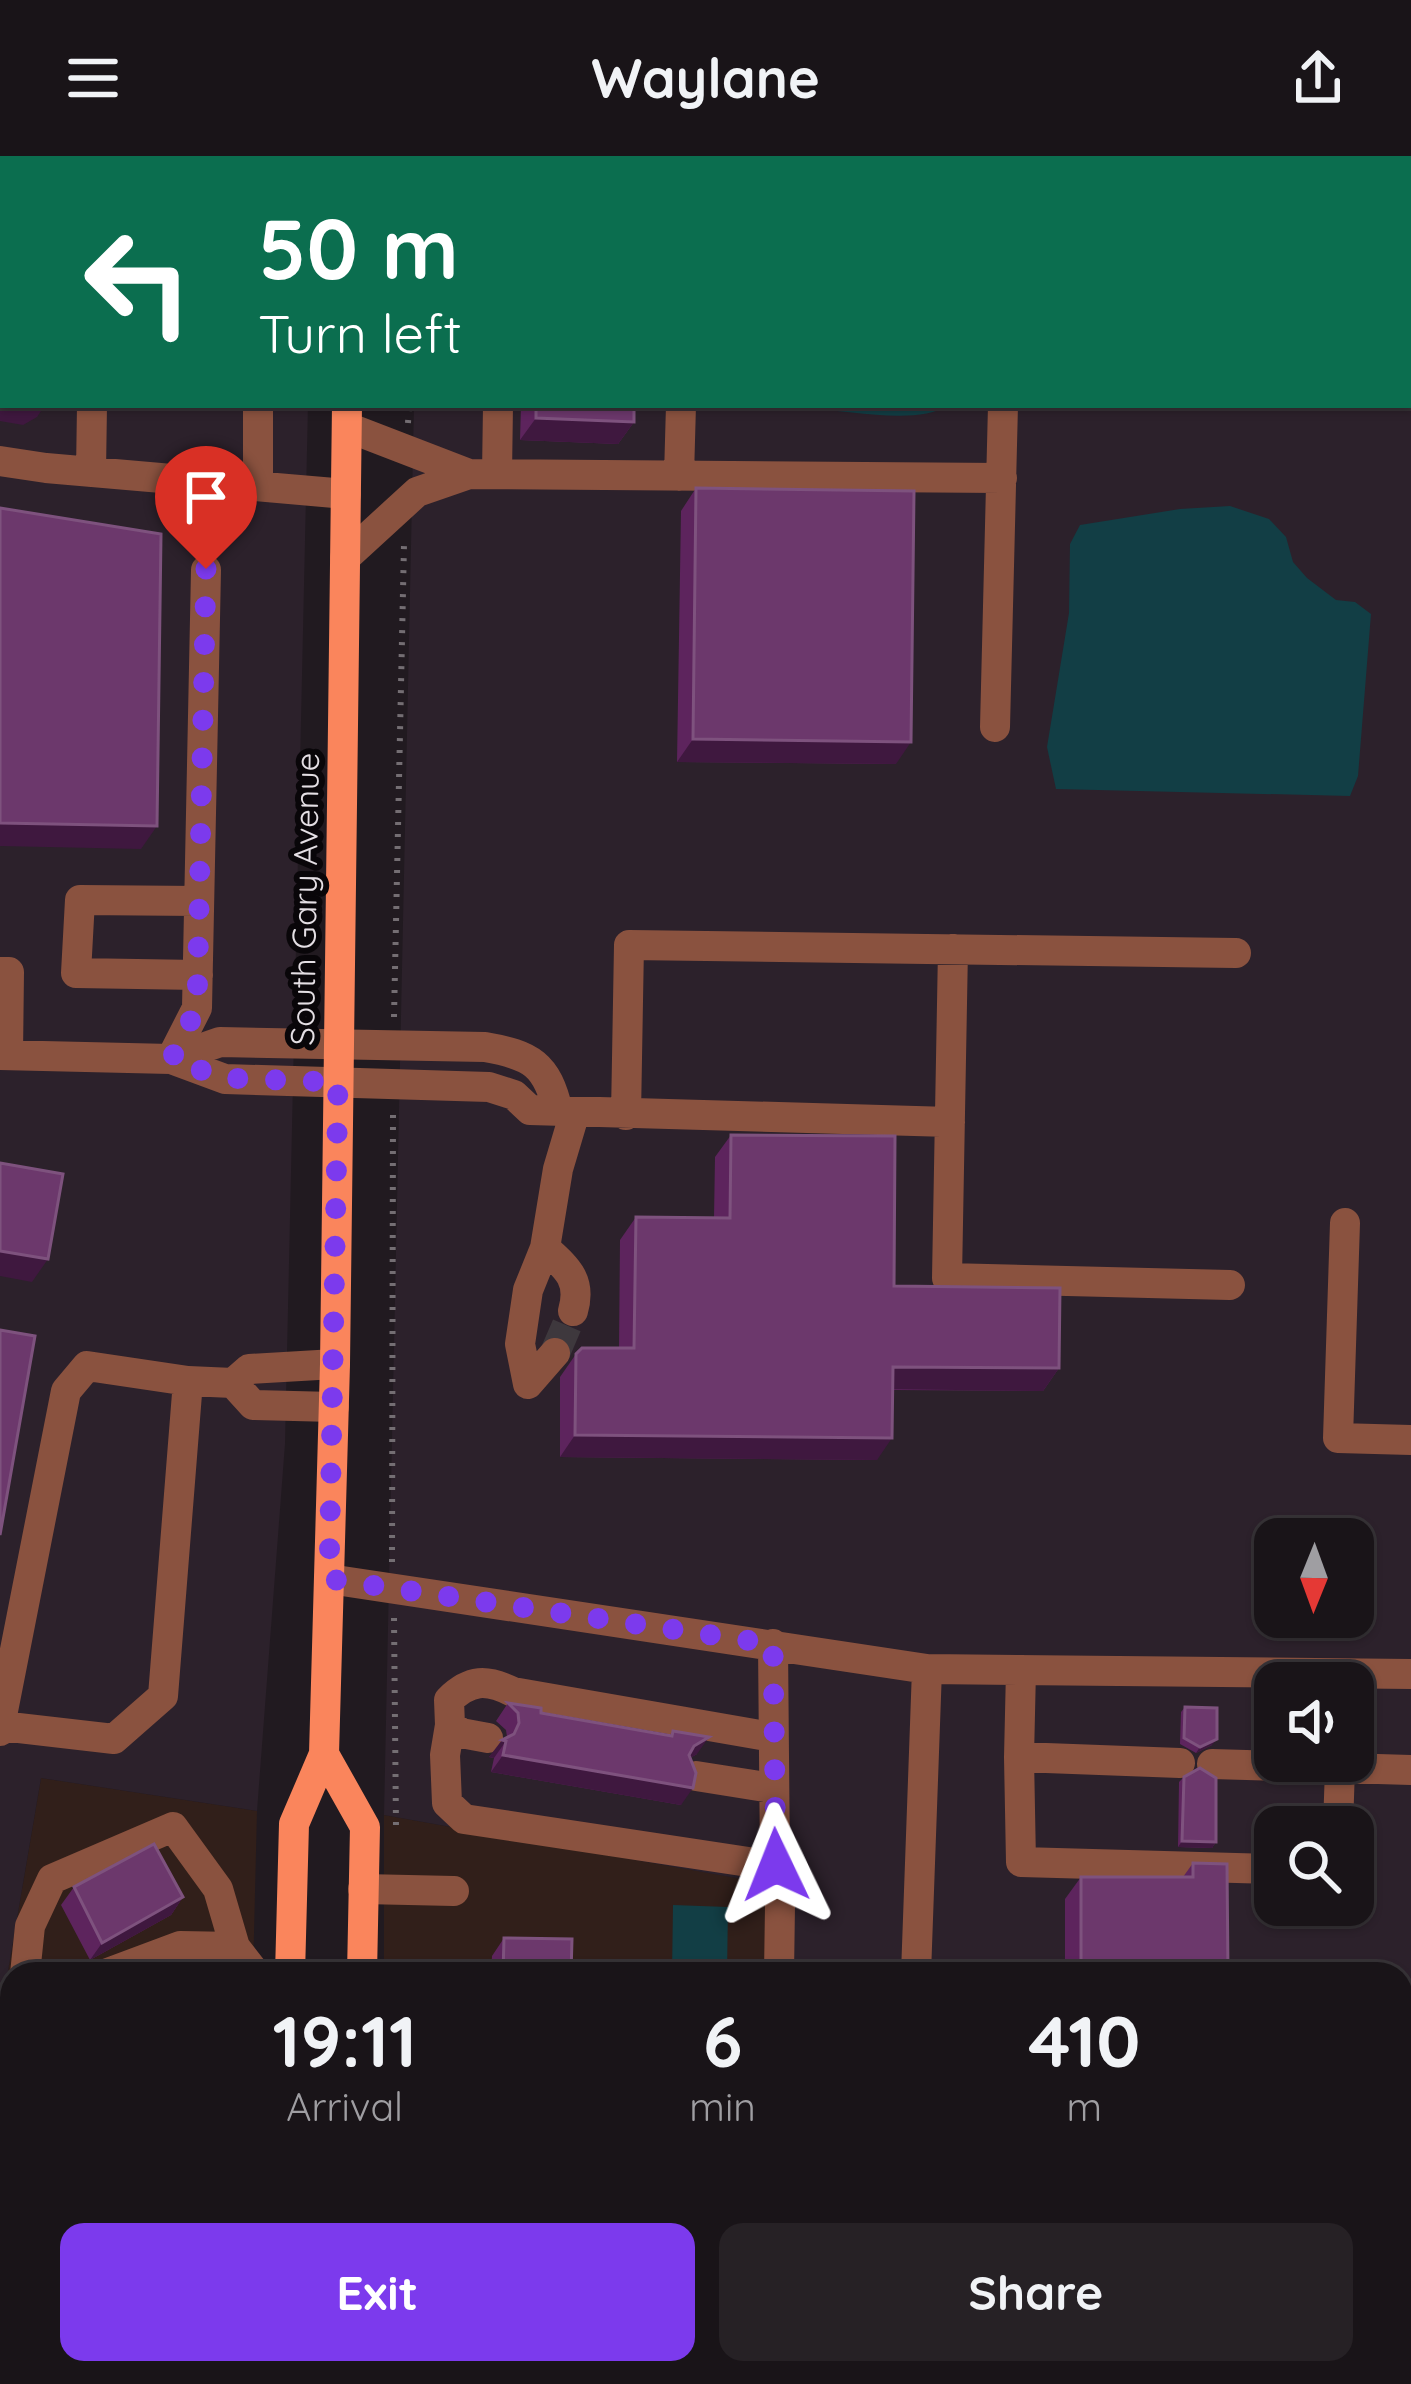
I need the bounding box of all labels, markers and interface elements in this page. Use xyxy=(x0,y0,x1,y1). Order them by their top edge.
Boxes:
text: Waylane xyxy=(591,44,820,112)
icon: menu xyxy=(60,45,126,111)
icon: share xyxy=(1285,45,1351,111)
text: 50 m xyxy=(258,195,459,300)
icon: left xyxy=(60,204,216,360)
text: Turn left xyxy=(258,299,462,367)
pin xyxy=(155,446,257,569)
icon: arrive xyxy=(173,464,239,530)
street label: South Gary Avenue xyxy=(281,752,327,1046)
north arrow xyxy=(1254,1518,1374,1638)
map controls xyxy=(1254,1518,1374,1926)
button: sound xyxy=(1254,1662,1374,1782)
position arrow xyxy=(713,1802,839,1928)
button: search xyxy=(1254,1806,1374,1926)
text: 19:11 xyxy=(272,1995,417,2085)
text: 6 xyxy=(703,1995,742,2085)
text: 410 xyxy=(1028,1995,1141,2085)
text: Arrival xyxy=(286,2082,403,2131)
text: min xyxy=(689,2082,756,2131)
text: m xyxy=(1067,2082,1102,2131)
button: Exit xyxy=(60,2223,695,2361)
button: Share xyxy=(719,2223,1353,2361)

